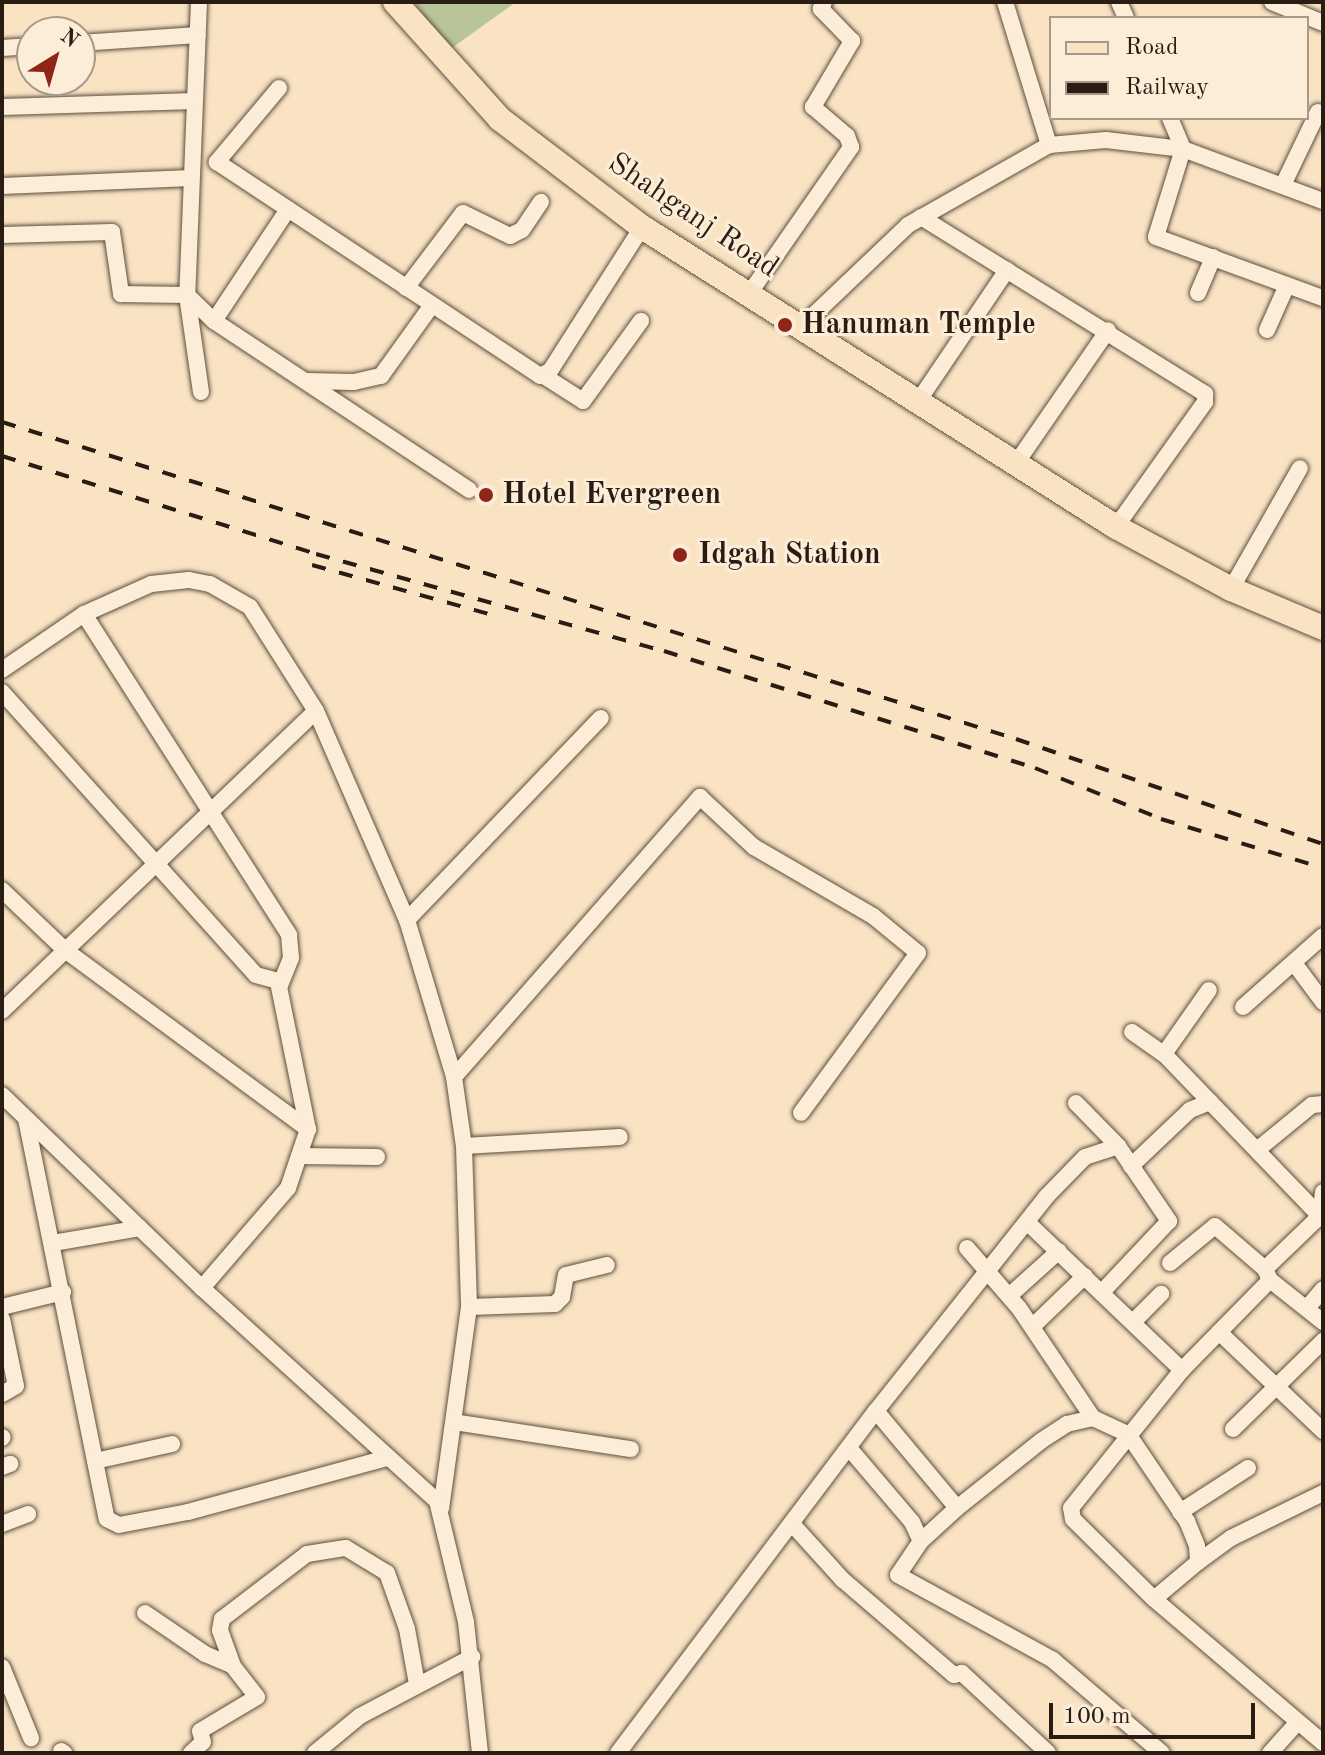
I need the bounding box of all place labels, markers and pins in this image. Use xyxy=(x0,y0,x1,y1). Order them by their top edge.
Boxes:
place label: Hanuman Temple xyxy=(801,307,1036,343)
marker: Hanuman Temple xyxy=(776,316,794,334)
place label: Hotel Evergreen xyxy=(502,477,721,513)
marker: Hotel Evergreen xyxy=(477,486,495,504)
place label: Idgah Station xyxy=(698,537,881,573)
marker: Idgah Station xyxy=(669,544,691,566)

